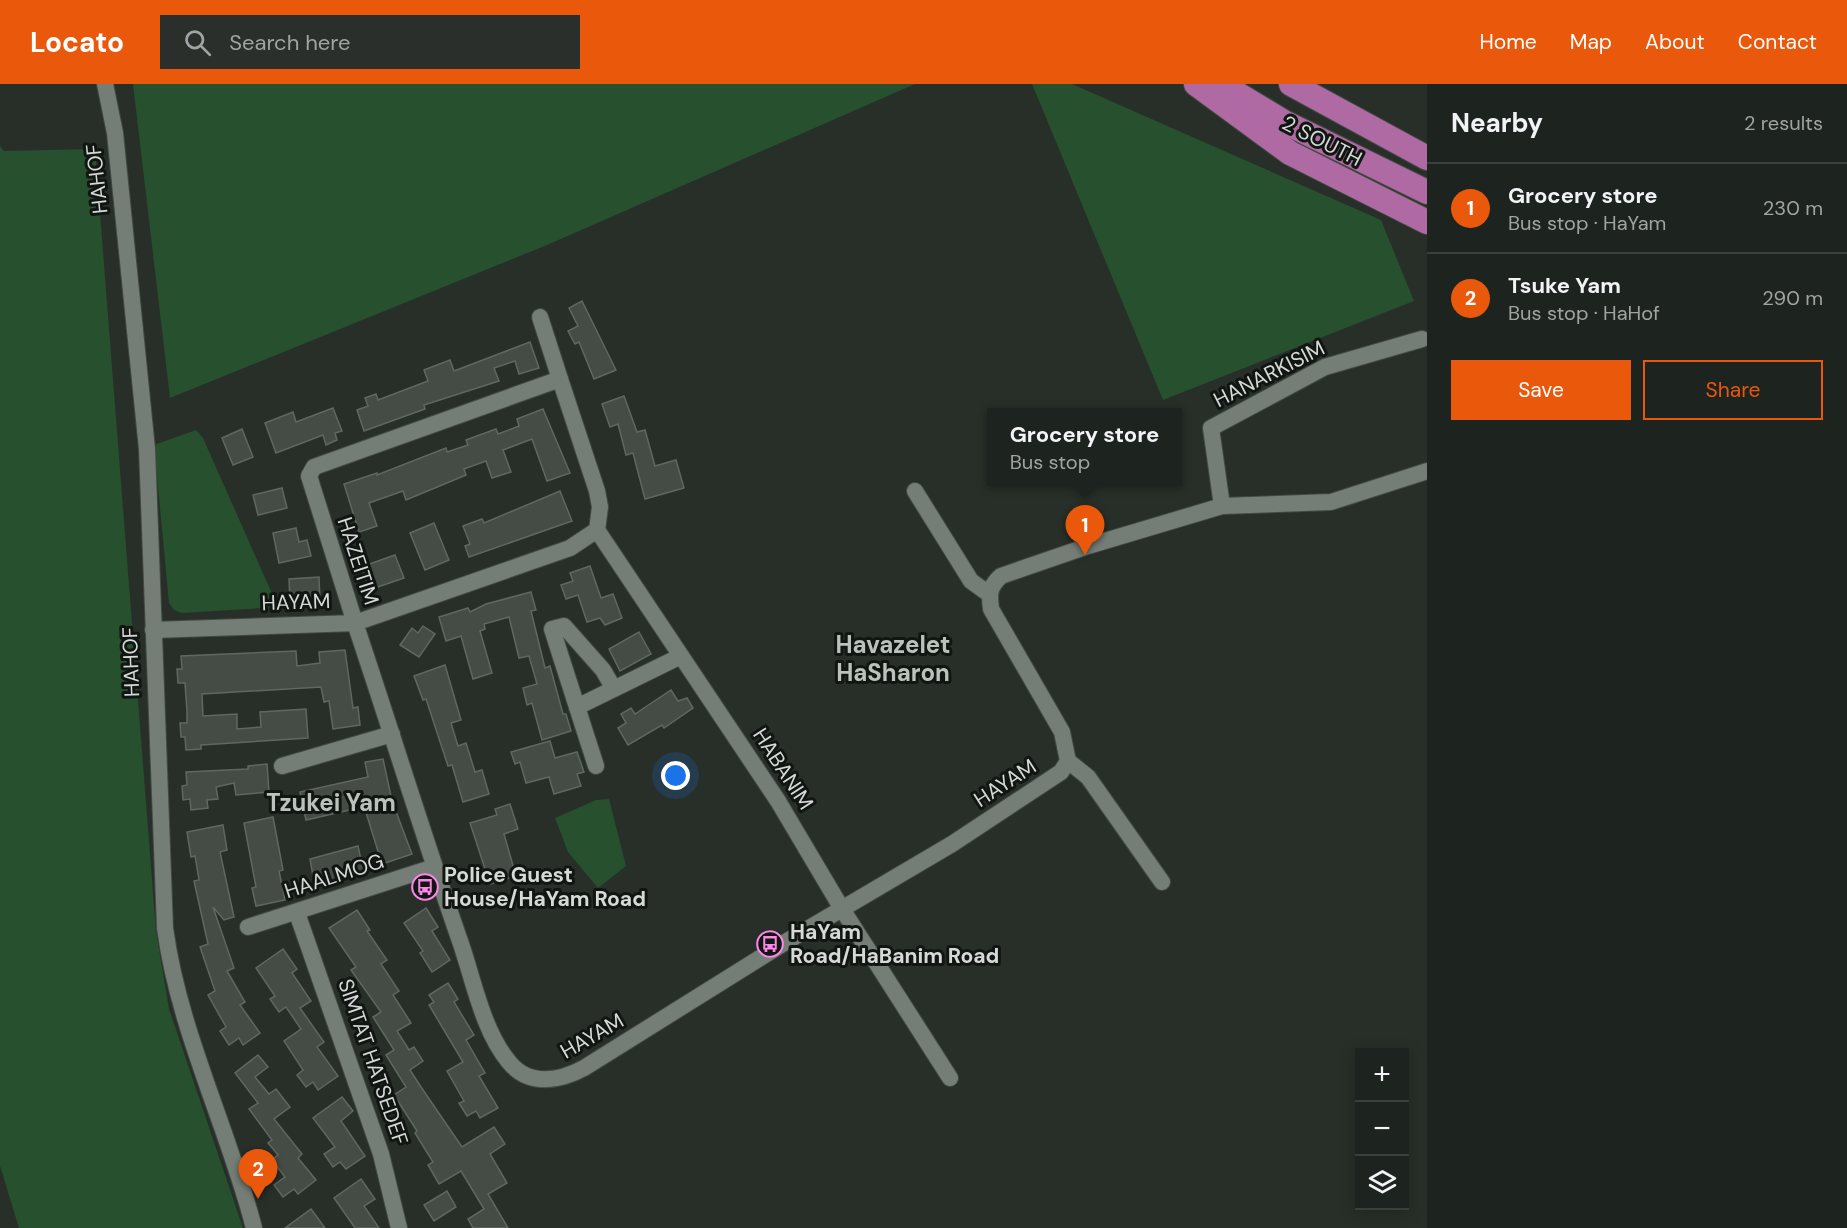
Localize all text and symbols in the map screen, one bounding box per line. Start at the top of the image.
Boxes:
search box [160,15,580,69]
text: Locato [30,24,124,61]
icon: search [181,26,214,59]
text: Search here [229,28,351,57]
text: Home [1479,28,1537,56]
text: Map [1570,28,1612,56]
text: About [1645,28,1705,56]
text: Contact [1738,28,1817,56]
text: Nearby [1451,106,1543,140]
street label: 2 SOUTH [1277,109,1367,173]
text: 2 results [1744,110,1823,136]
street label: HAHOF [79,143,115,215]
text: Grocery store [1508,181,1658,210]
text: 1 [1467,195,1474,221]
text: 230 m [1763,195,1823,221]
text: Bus stop · HaYam [1508,210,1666,236]
text: Tsuke Yam [1508,271,1621,300]
text: 2 [1465,285,1476,311]
text: 290 m [1762,285,1823,311]
text: Bus stop · HaHof [1508,300,1660,326]
street label: HANARKISIM [1209,334,1329,414]
button: Save [1451,360,1631,420]
button: Share [1643,360,1823,420]
popup [987,408,1182,486]
text: Grocery store [1010,420,1159,449]
text: Bus stop [1010,449,1090,475]
pin: 1 [1066,506,1104,555]
street label: HAZEITIM [331,514,385,608]
street label: HAYAM [261,587,331,617]
street label: HAHOF [116,627,146,697]
district label: Havazelet HaSharon [835,629,951,688]
street label: HABANIM [746,723,820,815]
street label: HAYAM [968,752,1042,814]
your location [661,761,690,790]
district label: Tzukei Yam [266,787,396,818]
street label: HAALMOG [281,847,387,905]
place label: Police Guest House/HaYam Road [444,861,646,913]
bus stop icon: Police Guest House/HaYam Road [410,872,440,902]
place label: HaYam Road/HaBanim Road [790,918,999,970]
bus stop icon: HaYam Road/HaBanim Road [755,929,785,959]
street label: SIMTAT HATSEDEF [331,975,415,1149]
street label: HAYAM [555,1007,629,1065]
map controls [1355,1048,1409,1210]
button: + [1355,1048,1409,1102]
button: − [1355,1102,1409,1156]
pin: 2 [238,1150,278,1199]
button: layers [1355,1156,1409,1210]

